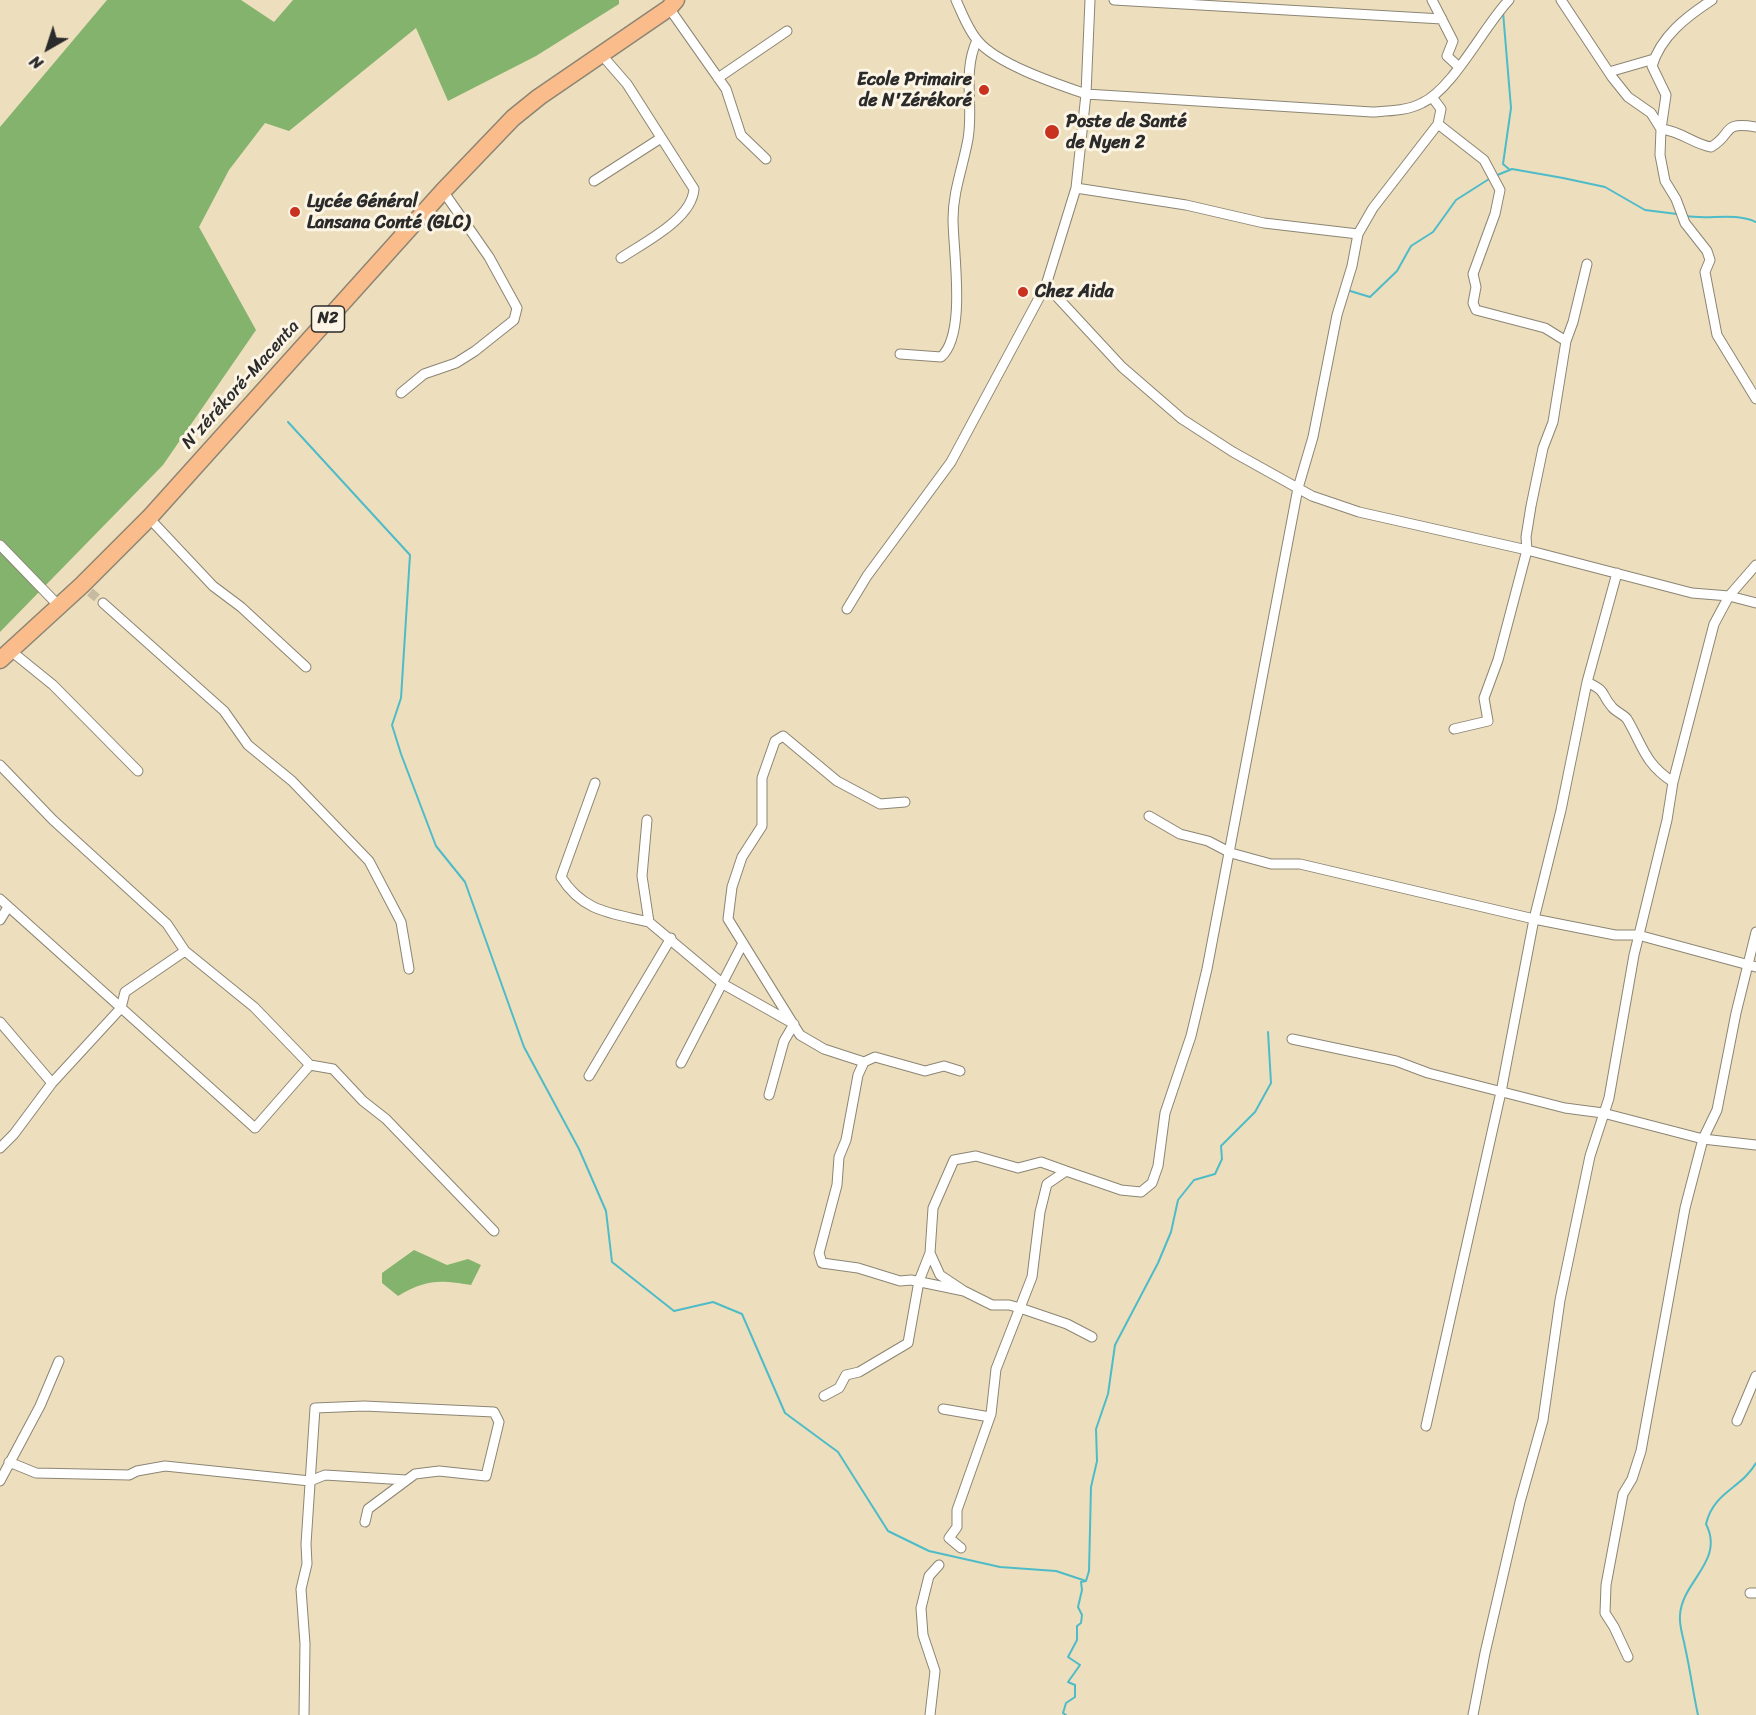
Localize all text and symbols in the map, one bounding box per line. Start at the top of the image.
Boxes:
north arrow [18,18,78,78]
text: N [23,48,50,77]
place label: Ecole Primaire de N'Zérékoré [857,69,972,112]
marker: Ecole Primaire de N'Zérékoré [977,83,991,97]
place label: Poste de Santé de Nyen 2 [1066,111,1187,154]
marker: Poste de Santé de Nyen 2 [1043,123,1061,141]
place label: Lycée Général Lansana Conté (GLC) [307,191,470,234]
marker: Lycée Général Lansana Conté (GLC) [288,205,302,219]
place label: Chez Aida [1035,281,1113,303]
marker: Chez Aida [1016,285,1030,299]
road number: N2 [312,306,344,332]
street label: N'zérékoré-Macenta [178,316,304,454]

